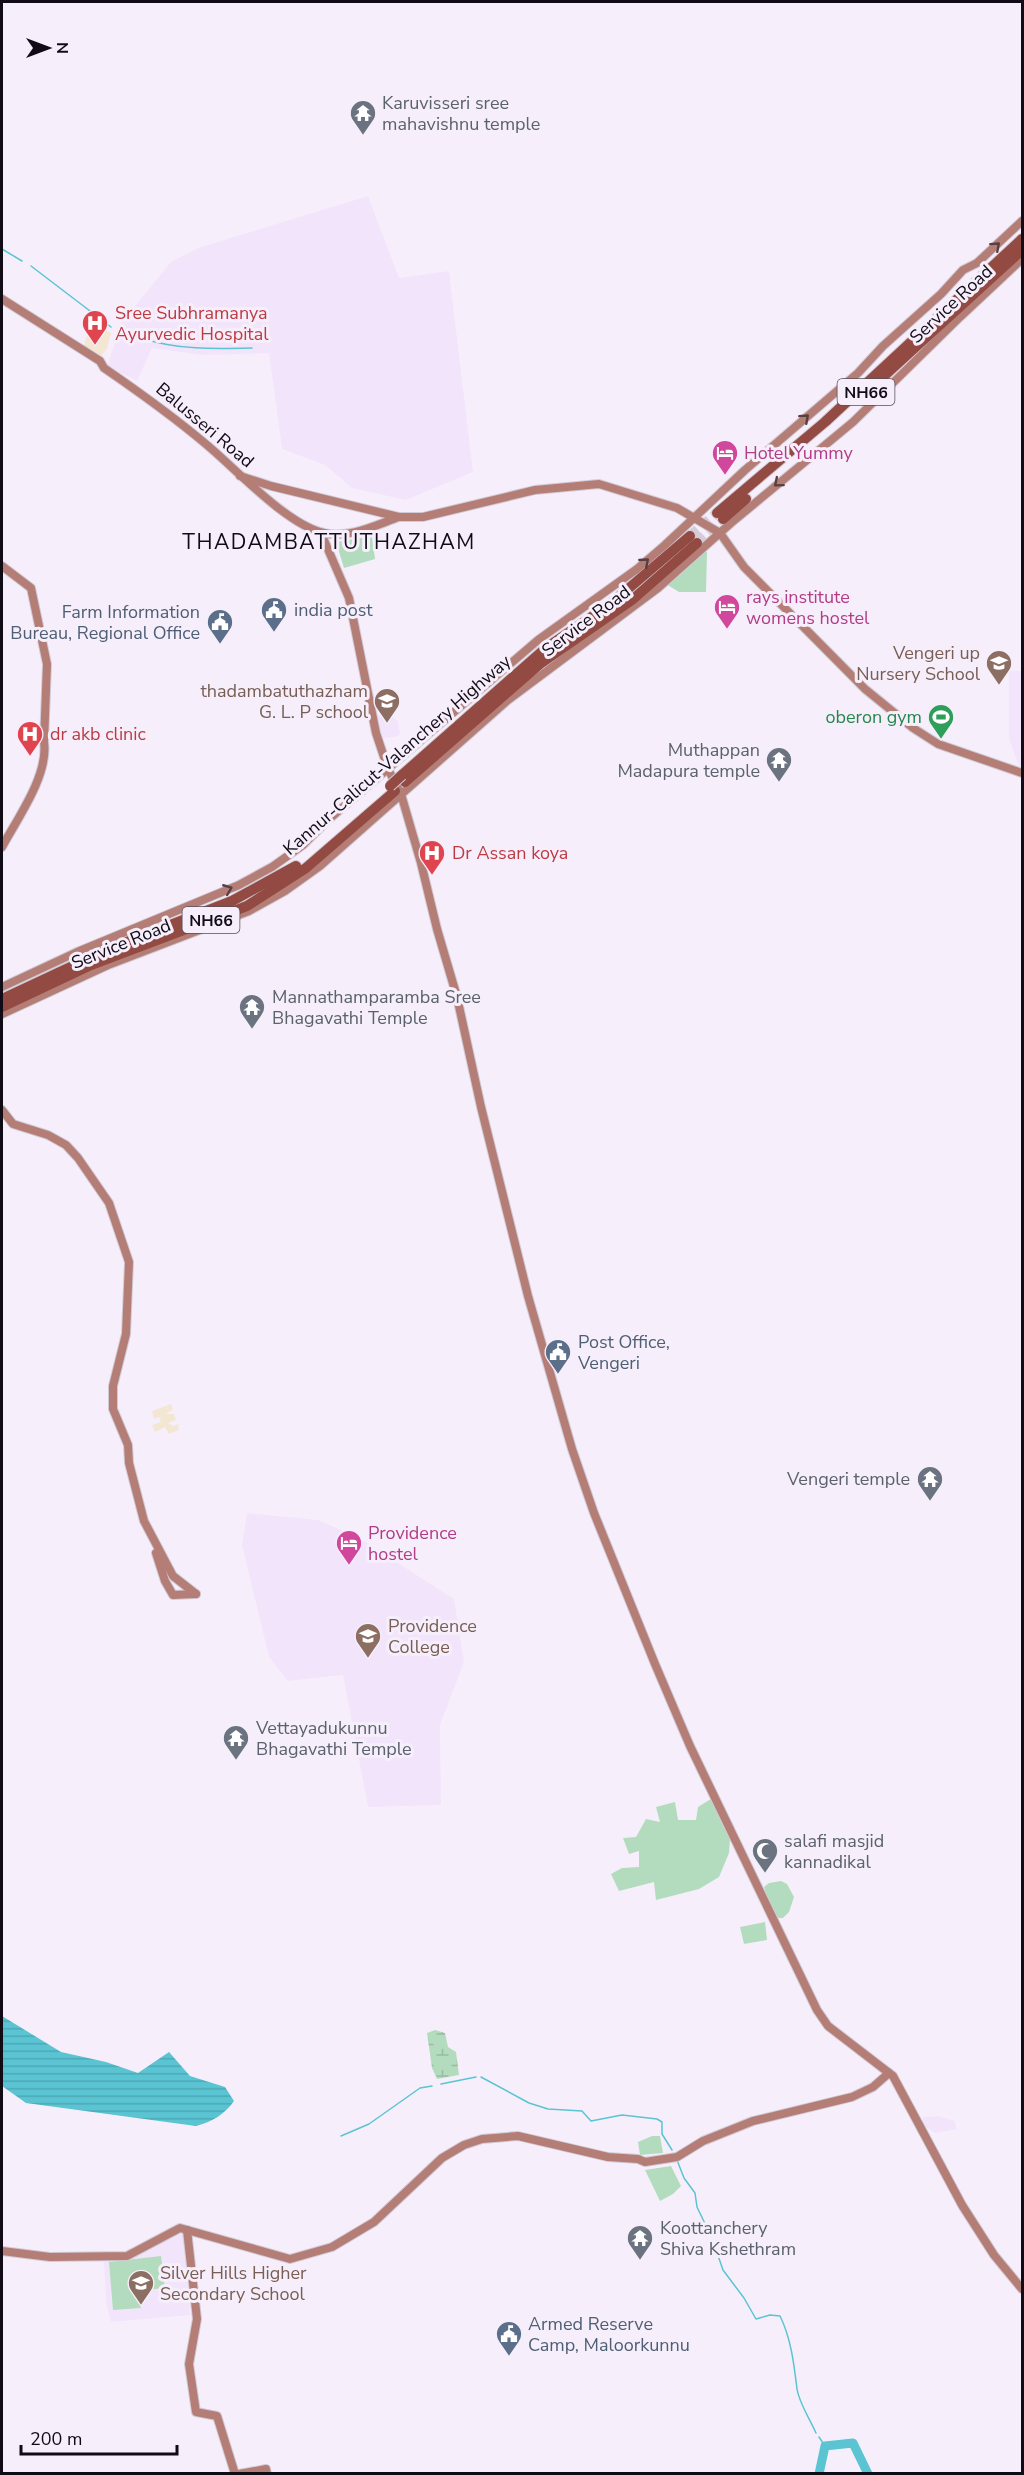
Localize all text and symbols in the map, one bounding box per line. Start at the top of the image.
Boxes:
north arrow [18,18,78,78]
text: N [51,42,73,54]
place label: Karuvisseri sree mahavishnu temple [382,91,540,136]
temple icon: Karuvisseri sree mahavishnu temple [348,98,378,136]
one-way arrow [989,242,1000,253]
street label: Service Road [904,259,998,349]
place label: Sree Subhramanya Ayurvedic Hospital [115,301,269,346]
hospital icon: Sree Subhramanya Ayurvedic Hospital [80,308,110,346]
street label: Balusseri Road [151,377,259,473]
road number: NH66 [838,379,894,405]
one-way arrow [798,414,809,425]
hotel icon: Hotel Yummy [710,438,740,476]
place label: Hotel Yummy [744,441,854,465]
one-way arrow [774,476,785,487]
district label: THADAMBATTUTHAZHAM [182,528,476,556]
one-way arrow [638,558,649,569]
street label: Service Road [537,580,635,662]
place label: rays institute womens hostel [746,585,870,630]
hotel icon: rays institute womens hostel [712,592,742,630]
public building icon: india post [259,595,289,633]
place label: india post [294,598,373,622]
place label: Farm Information Bureau, Regional Office [10,600,200,645]
public building icon: Farm Information Bureau, Regional Office [205,607,235,645]
place label: Vengeri up Nursery School [856,641,981,686]
school or university icon: Vengeri up Nursery School [984,648,1014,686]
street label: Kannur-Calicut-Valanchery Highway [278,649,517,861]
place label: thadambatuthazham G. L. P school [200,679,369,724]
school or university icon: thadambatuthazham G. L. P school [372,686,402,724]
sports icon: oberon gym [926,702,956,740]
place label: oberon gym [826,705,922,729]
hospital icon: dr akb clinic [15,719,45,757]
place label: dr akb clinic [50,722,146,746]
place label: Muthappan Madapura temple [617,738,760,783]
temple icon: Muthappan Madapura temple [764,745,794,783]
hospital icon: Dr Assan koya [417,838,447,876]
place label: Dr Assan koya [452,841,568,865]
one-way arrow [222,884,233,896]
road number: NH66 [182,907,240,933]
street label: Service Road [68,913,174,975]
place label: Mannathamparamba Sree Bhagavathi Temple [272,985,481,1030]
temple icon: Mannathamparamba Sree Bhagavathi Temple [237,992,267,1030]
place label: Post Office, Vengeri [577,1330,670,1375]
public building icon: Post Office, Vengeri [543,1337,573,1375]
temple icon: Vengeri temple [915,1464,945,1502]
place label: Vengeri temple [786,1467,910,1491]
place label: Providence hostel [368,1521,457,1566]
hotel icon: Providence hostel [334,1528,364,1566]
place label: Providence College [388,1614,477,1659]
school or university icon: Providence College [353,1621,383,1659]
place label: Vettayadukunnu Bhagavathi Temple [255,1716,412,1761]
temple icon: Vettayadukunnu Bhagavathi Temple [221,1723,251,1761]
place label: salafi masjid kannadikal [784,1829,884,1874]
mosque icon: salafi masjid kannadikal [750,1836,780,1874]
place label: Koottanchery Shiva Kshethram [660,2216,796,2261]
temple icon: Koottanchery Shiva Kshethram [625,2223,655,2261]
place label: Silver Hills Higher Secondary School [160,2261,307,2306]
school or university icon: Silver Hills Higher Secondary School [126,2268,156,2306]
place label: Armed Reserve Camp, Maloorkunnu [528,2312,690,2357]
public building icon: Armed Reserve Camp, Maloorkunnu [494,2319,524,2357]
scale bar [21,2418,177,2456]
text: 200 m [30,2427,82,2451]

